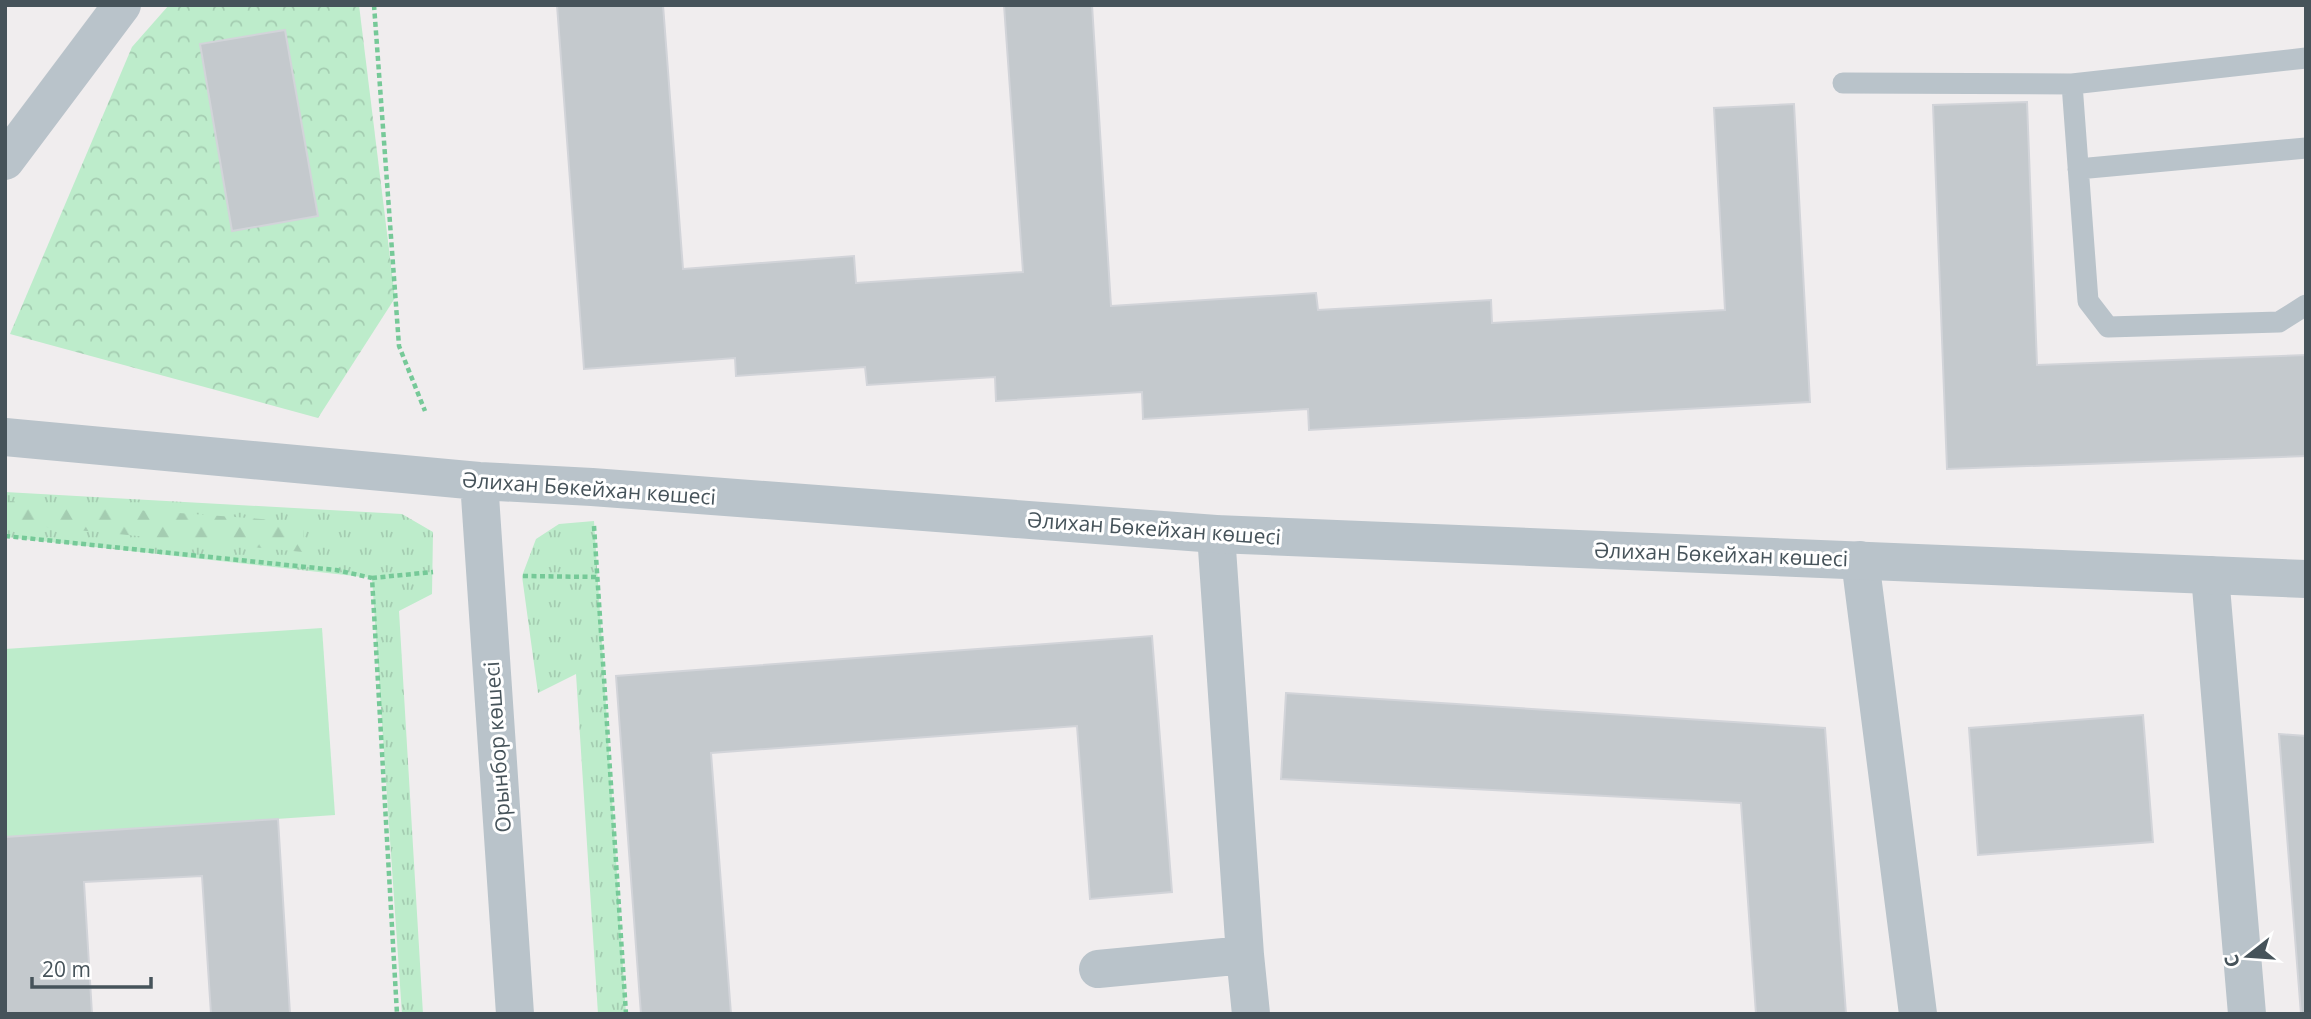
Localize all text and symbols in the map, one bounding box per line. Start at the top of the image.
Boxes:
street label: Әлихан Бөкейхан көшесі [461,465,717,511]
street label: Әлихан Бөкейхан көшесі [1026,505,1282,551]
street label: Әлихан Бөкейхан көшесі [1593,536,1849,572]
street label: Орынбор көшесі [477,661,517,833]
north arrow [2213,921,2283,991]
scale bar [32,946,150,990]
text: С [2218,951,2246,971]
text: 20 m [42,955,91,983]

